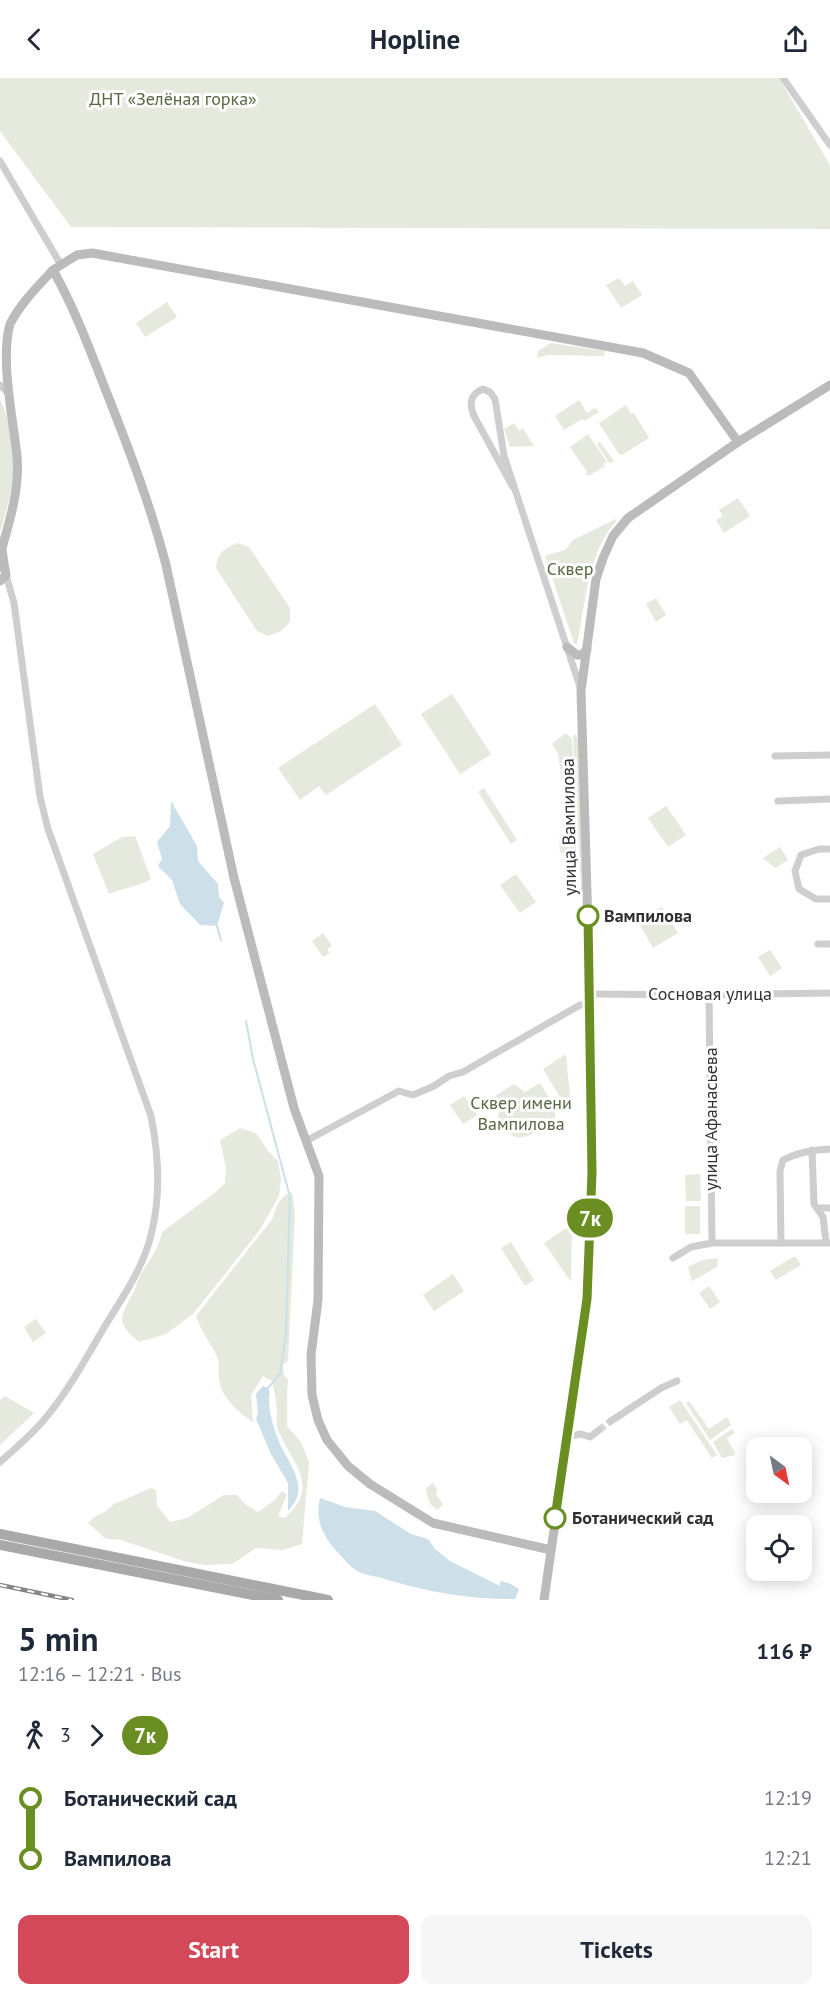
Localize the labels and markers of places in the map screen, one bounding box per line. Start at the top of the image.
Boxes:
place label: Вампилова [604,904,692,927]
marker: Вампилова [577,905,599,927]
place label: Ботанический сад [572,1506,714,1529]
marker: Ботанический сад [544,1507,566,1529]

